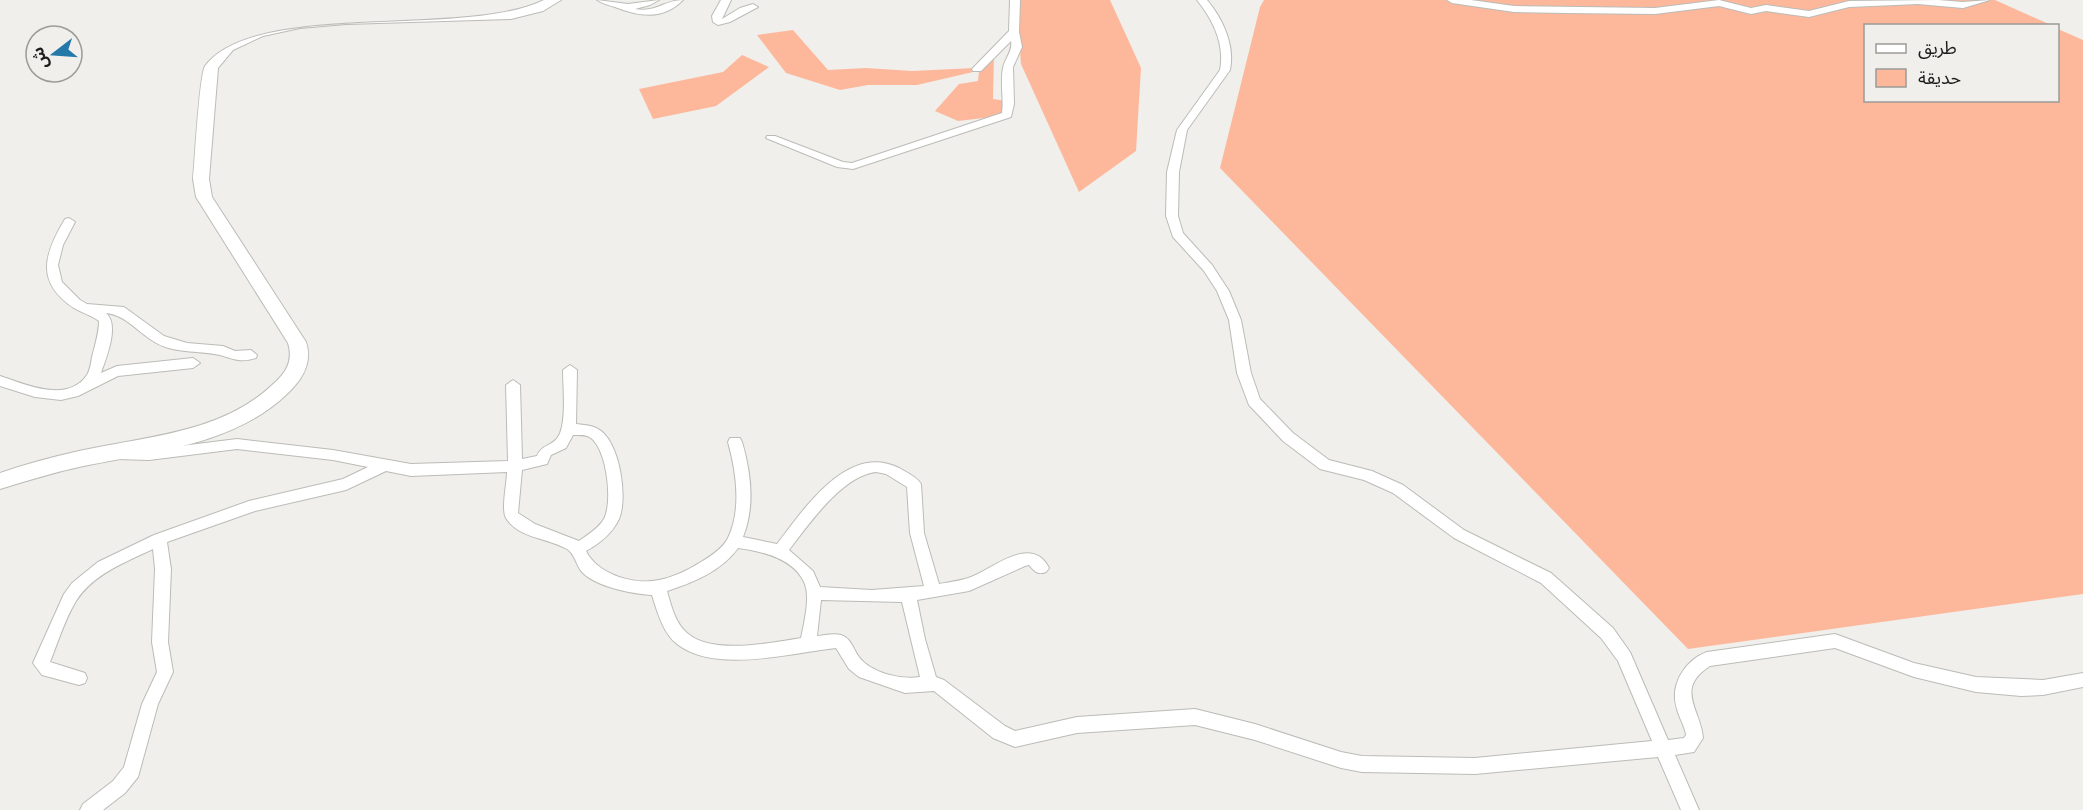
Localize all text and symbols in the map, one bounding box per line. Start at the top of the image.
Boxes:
north arrow [24,24,84,84]
legend [1864,24,2059,102]
text: طريق [1918,35,1957,61]
text: ش [26,44,54,72]
text: حديقة [1918,65,1961,91]

